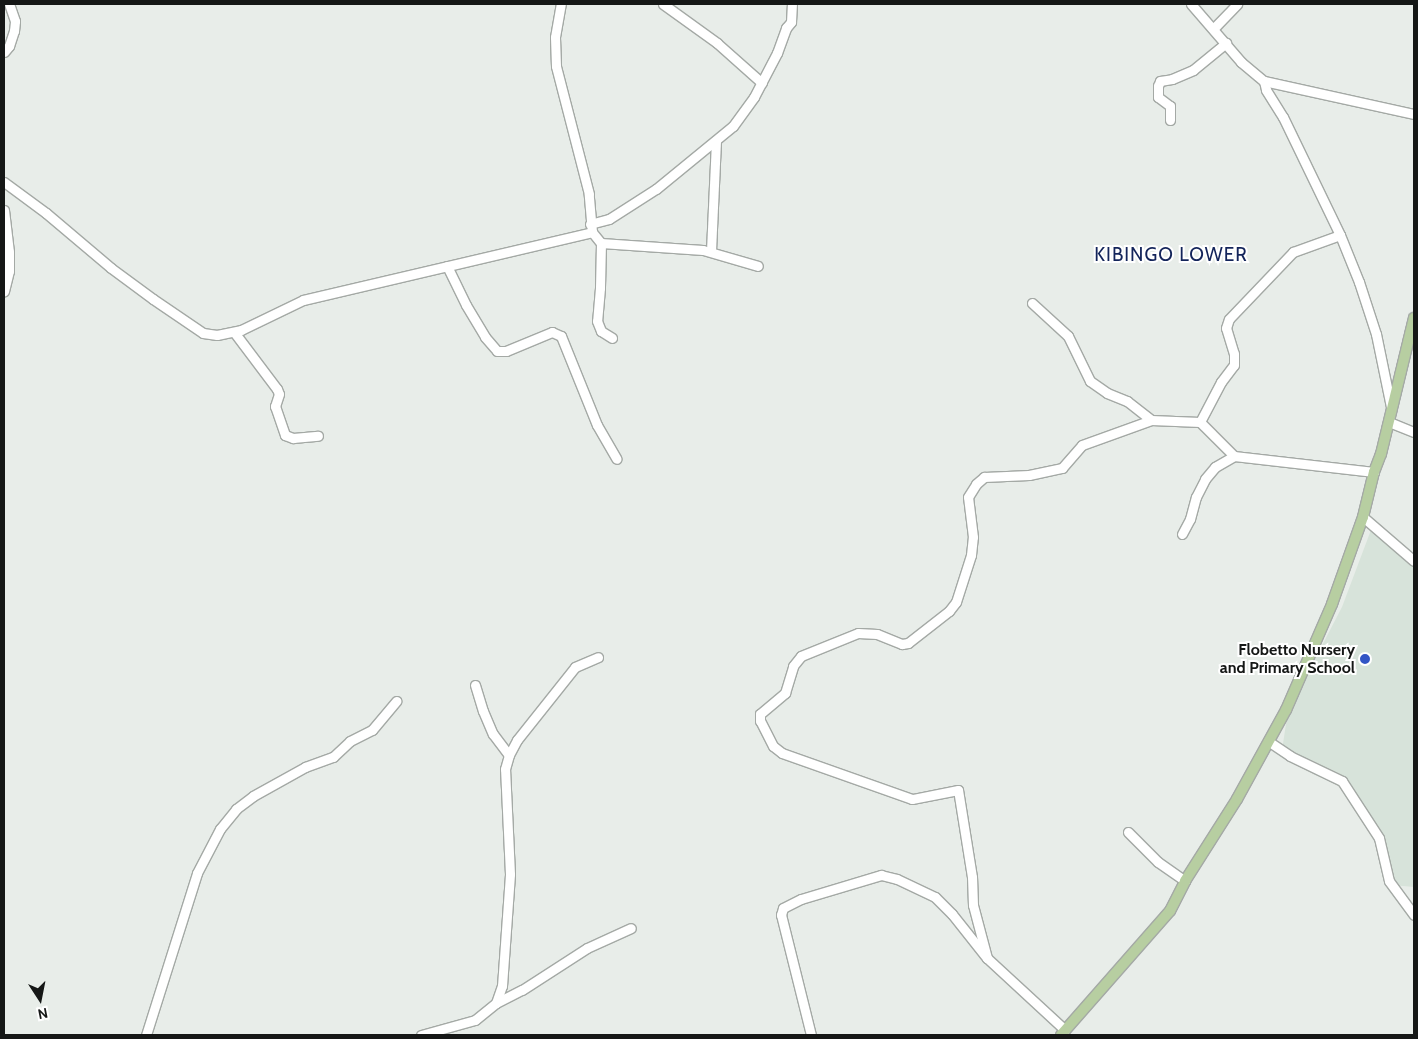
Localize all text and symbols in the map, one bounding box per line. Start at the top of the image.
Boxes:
district label: KIBINGO LOWER [1093,244,1249,266]
place label: Flobetto Nursery and Primary School [1220,640,1355,678]
marker: Flobetto Nursery and Primary School [1359,653,1371,665]
north arrow [15,974,65,1024]
text: N [36,1004,49,1024]

